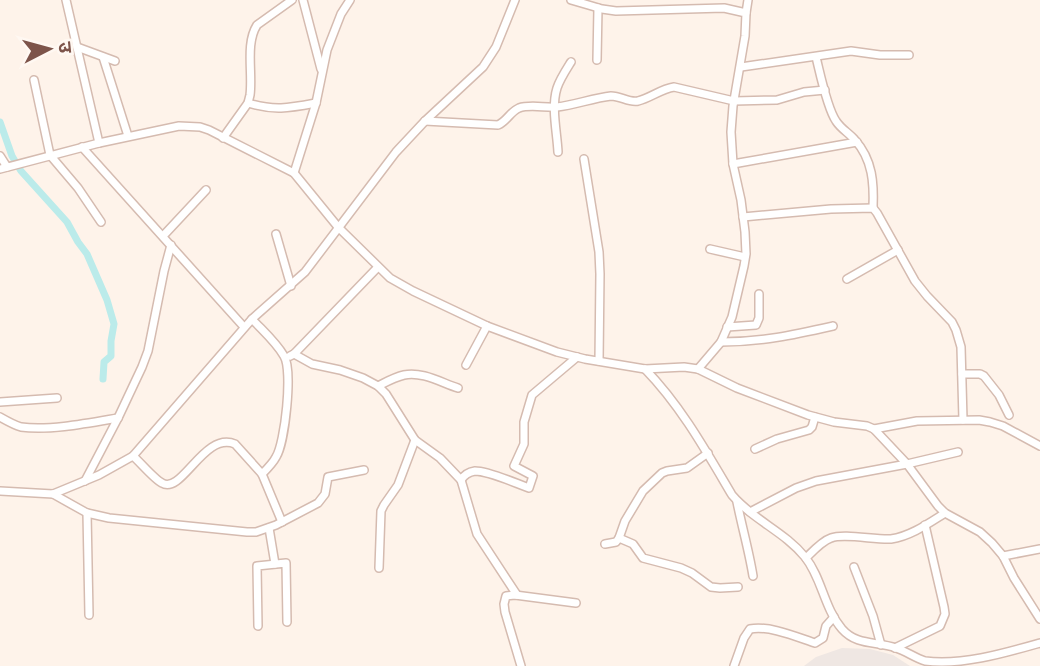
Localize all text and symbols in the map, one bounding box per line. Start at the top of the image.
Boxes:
north arrow [14,14,84,84]
text: उ [53,41,78,55]

